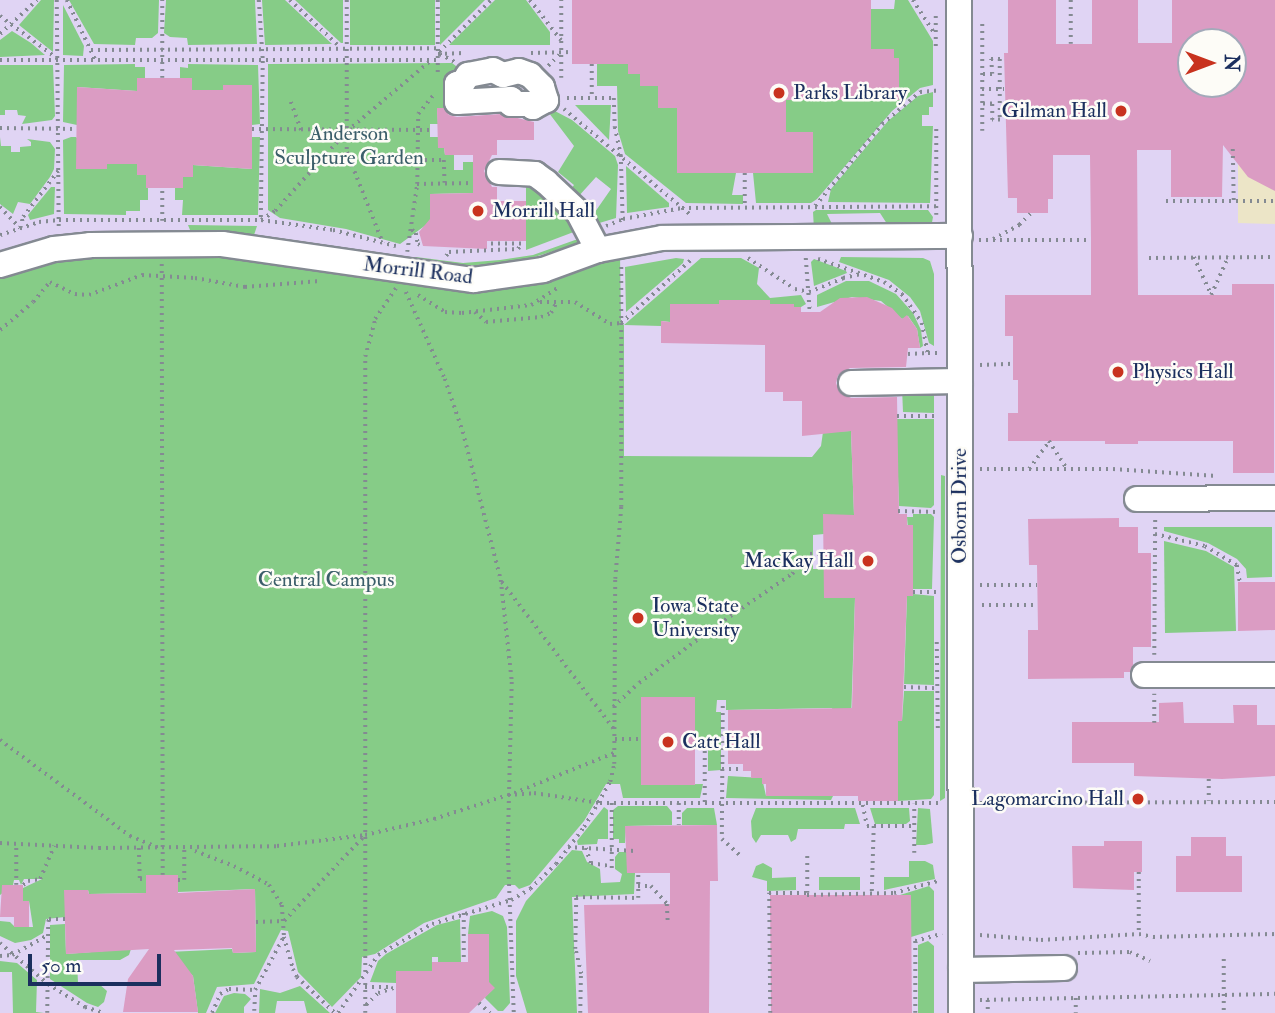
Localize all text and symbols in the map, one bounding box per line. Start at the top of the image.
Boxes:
north arrow [1177,28,1247,98]
text: N [1219,54,1243,72]
place label: Parks Library [793,80,907,106]
marker: Parks Library [771,85,787,101]
place label: Gilman Hall [1002,98,1107,124]
marker: Gilman Hall [1113,103,1129,119]
park label: Anderson Sculpture Garden [274,121,424,171]
place label: Morrill Hall [492,198,595,224]
marker: Morrill Hall [470,203,486,219]
street label: Morrill Road [362,252,474,290]
place label: Physics Hall [1132,359,1234,385]
marker: Physics Hall [1110,364,1126,380]
street label: Osborn Drive [947,448,973,564]
place label: MacKay Hall [743,548,854,574]
marker: MacKay Hall [860,553,876,569]
park label: Central Campus [258,567,394,593]
place label: Iowa State University [652,593,740,643]
marker: Iowa State University [630,610,646,626]
place label: Catt Hall [682,729,761,755]
marker: Catt Hall [660,734,676,750]
place label: Lagomarcino Hall [971,786,1124,812]
marker: Lagomarcino Hall [1130,791,1146,807]
scale bar [32,940,164,984]
text: 50 m [41,952,82,979]

